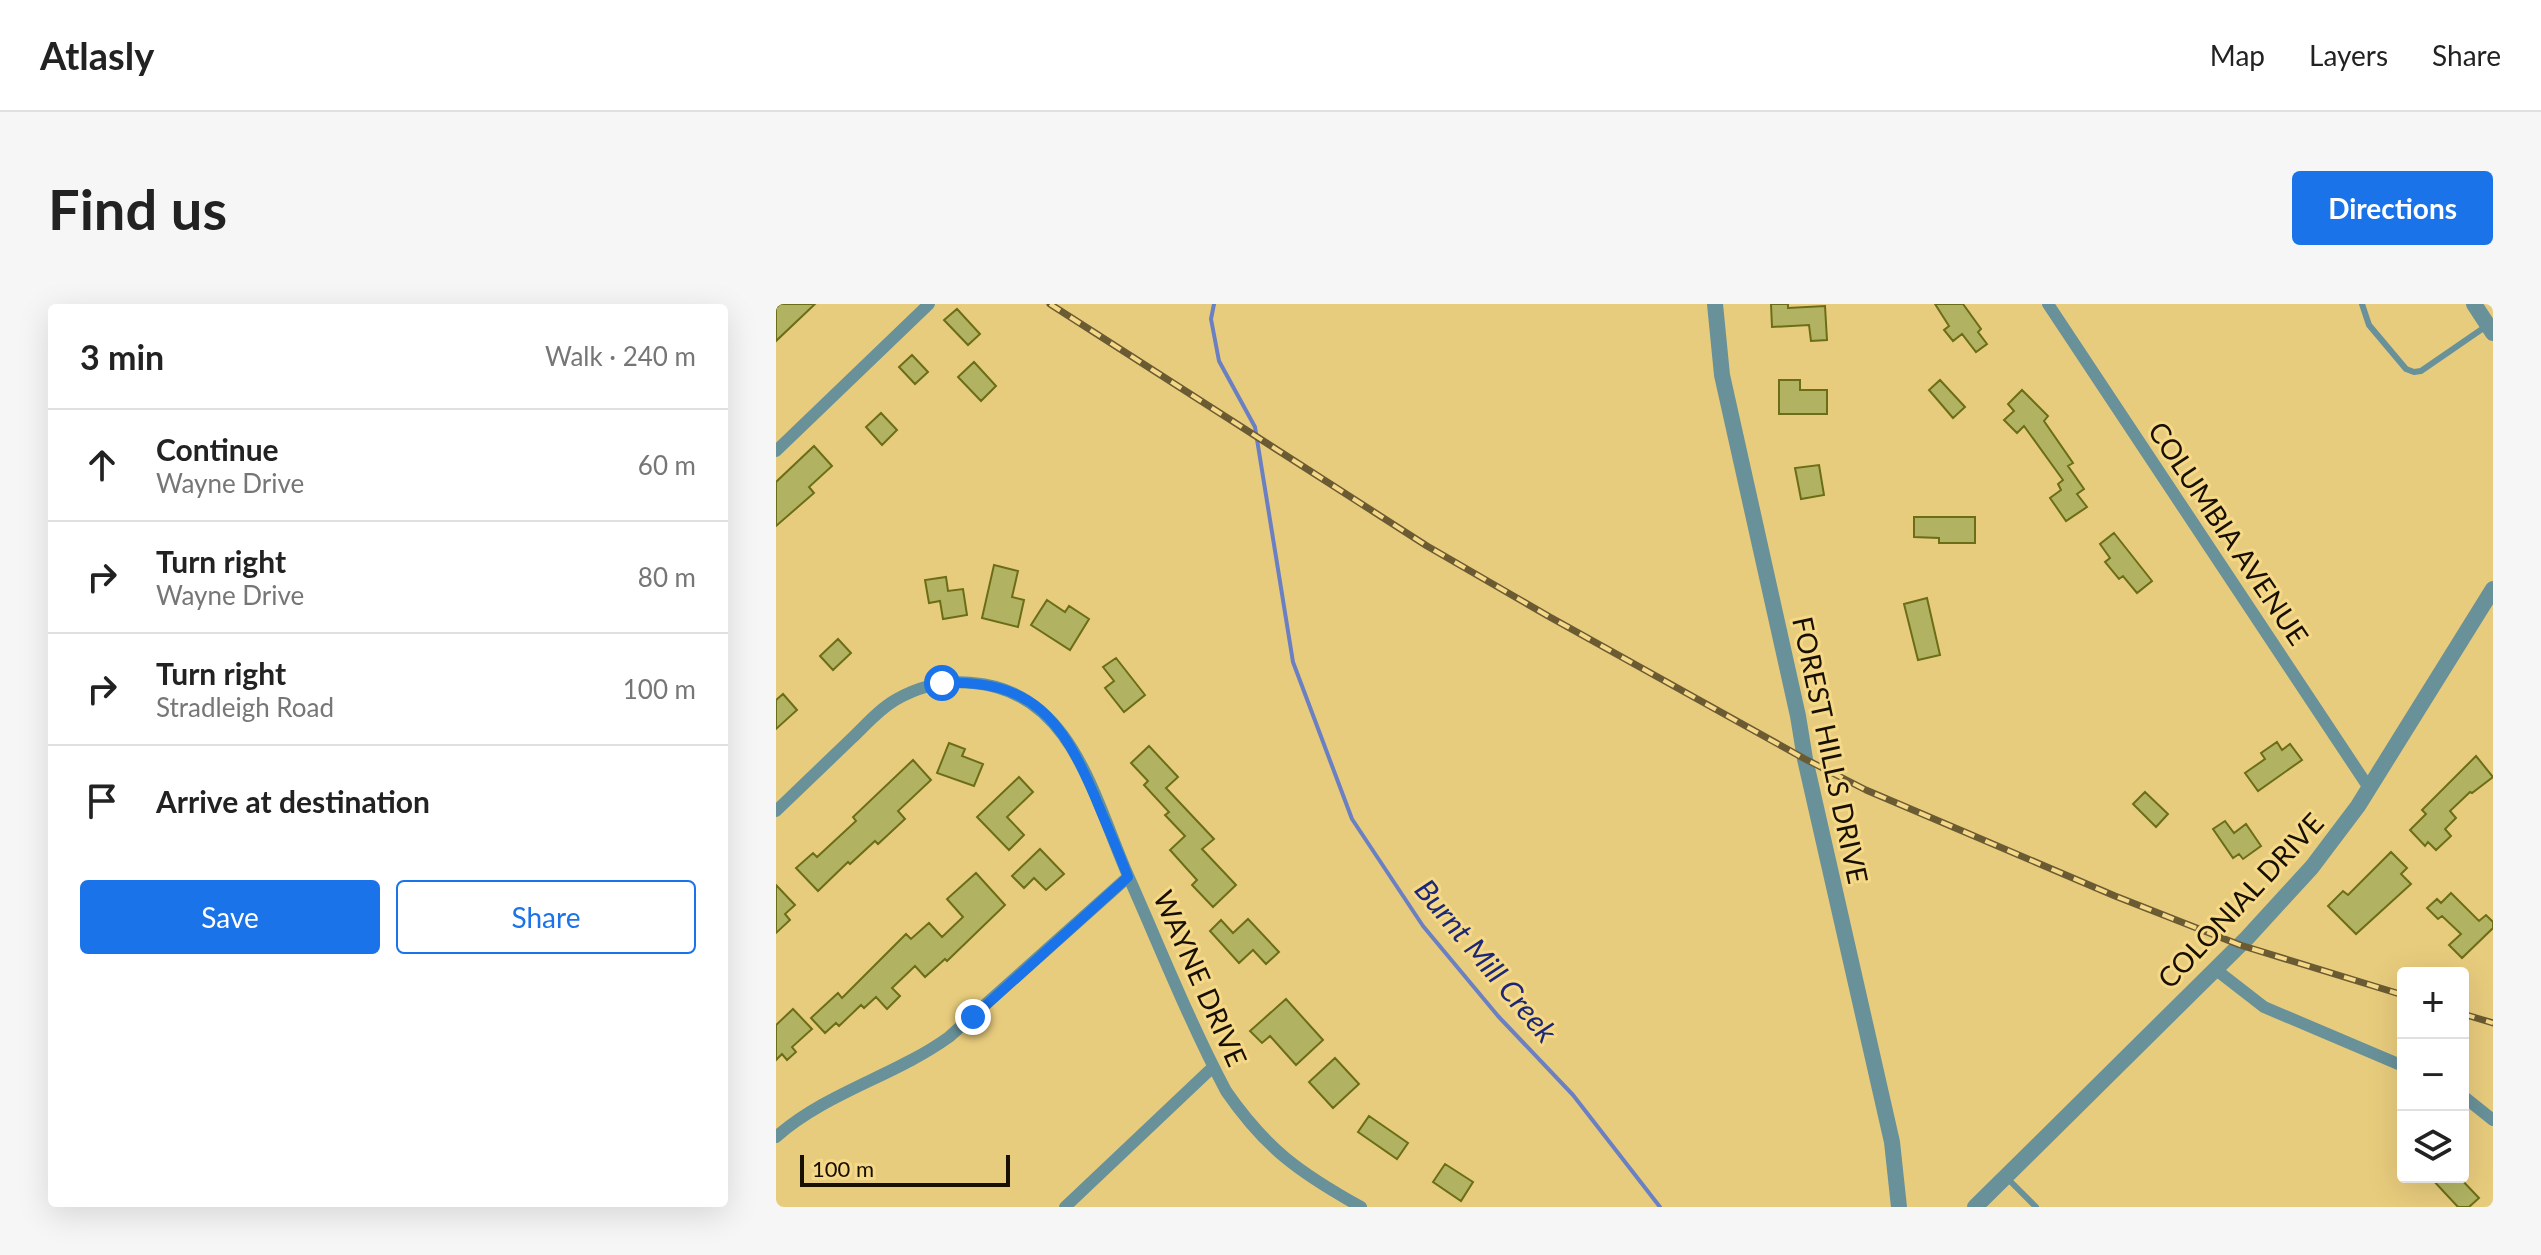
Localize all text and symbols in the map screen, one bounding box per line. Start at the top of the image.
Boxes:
text: Atlasly [40,32,154,78]
text: Map [2210,38,2265,72]
text: Layers [2309,38,2388,72]
text: Share [2432,38,2501,72]
button: Directions [2292,171,2493,245]
text: Find us [48,175,227,242]
text: 3 min [80,336,164,377]
text: Walk · 240 m [545,340,696,372]
street label: COLUMBIA AVENUE [2142,415,2316,651]
text: Continue [156,431,279,467]
icon: ahead [80,443,124,487]
text: 60 m [638,449,696,481]
text: Wayne Drive [156,467,304,499]
text: Turn right [156,543,286,579]
icon: right [80,555,124,599]
text: 80 m [638,561,696,593]
text: Wayne Drive [156,579,304,611]
street label: FOREST HILLS DRIVE [1786,613,1876,887]
text: Turn right [156,655,286,691]
route start [924,665,960,701]
icon: right [80,667,124,711]
text: 100 m [623,673,696,705]
text: Stradleigh Road [156,691,334,723]
icon: arrive [80,779,124,823]
text: Arrive at destination [156,783,430,819]
street label: COLONIAL DRIVE [2150,805,2330,995]
water label: Burnt Mill Creek [1408,871,1566,1049]
button: Save [80,880,380,954]
button: Share [396,880,696,954]
street label: WAYNE DRIVE [1147,885,1255,1071]
map controls [2397,967,2469,1183]
button: + [2397,967,2469,1039]
route end [955,999,991,1035]
button: − [2397,1039,2469,1111]
button: layers [2397,1111,2469,1183]
scale bar [800,1151,1010,1187]
text: 100 m [812,1155,874,1182]

